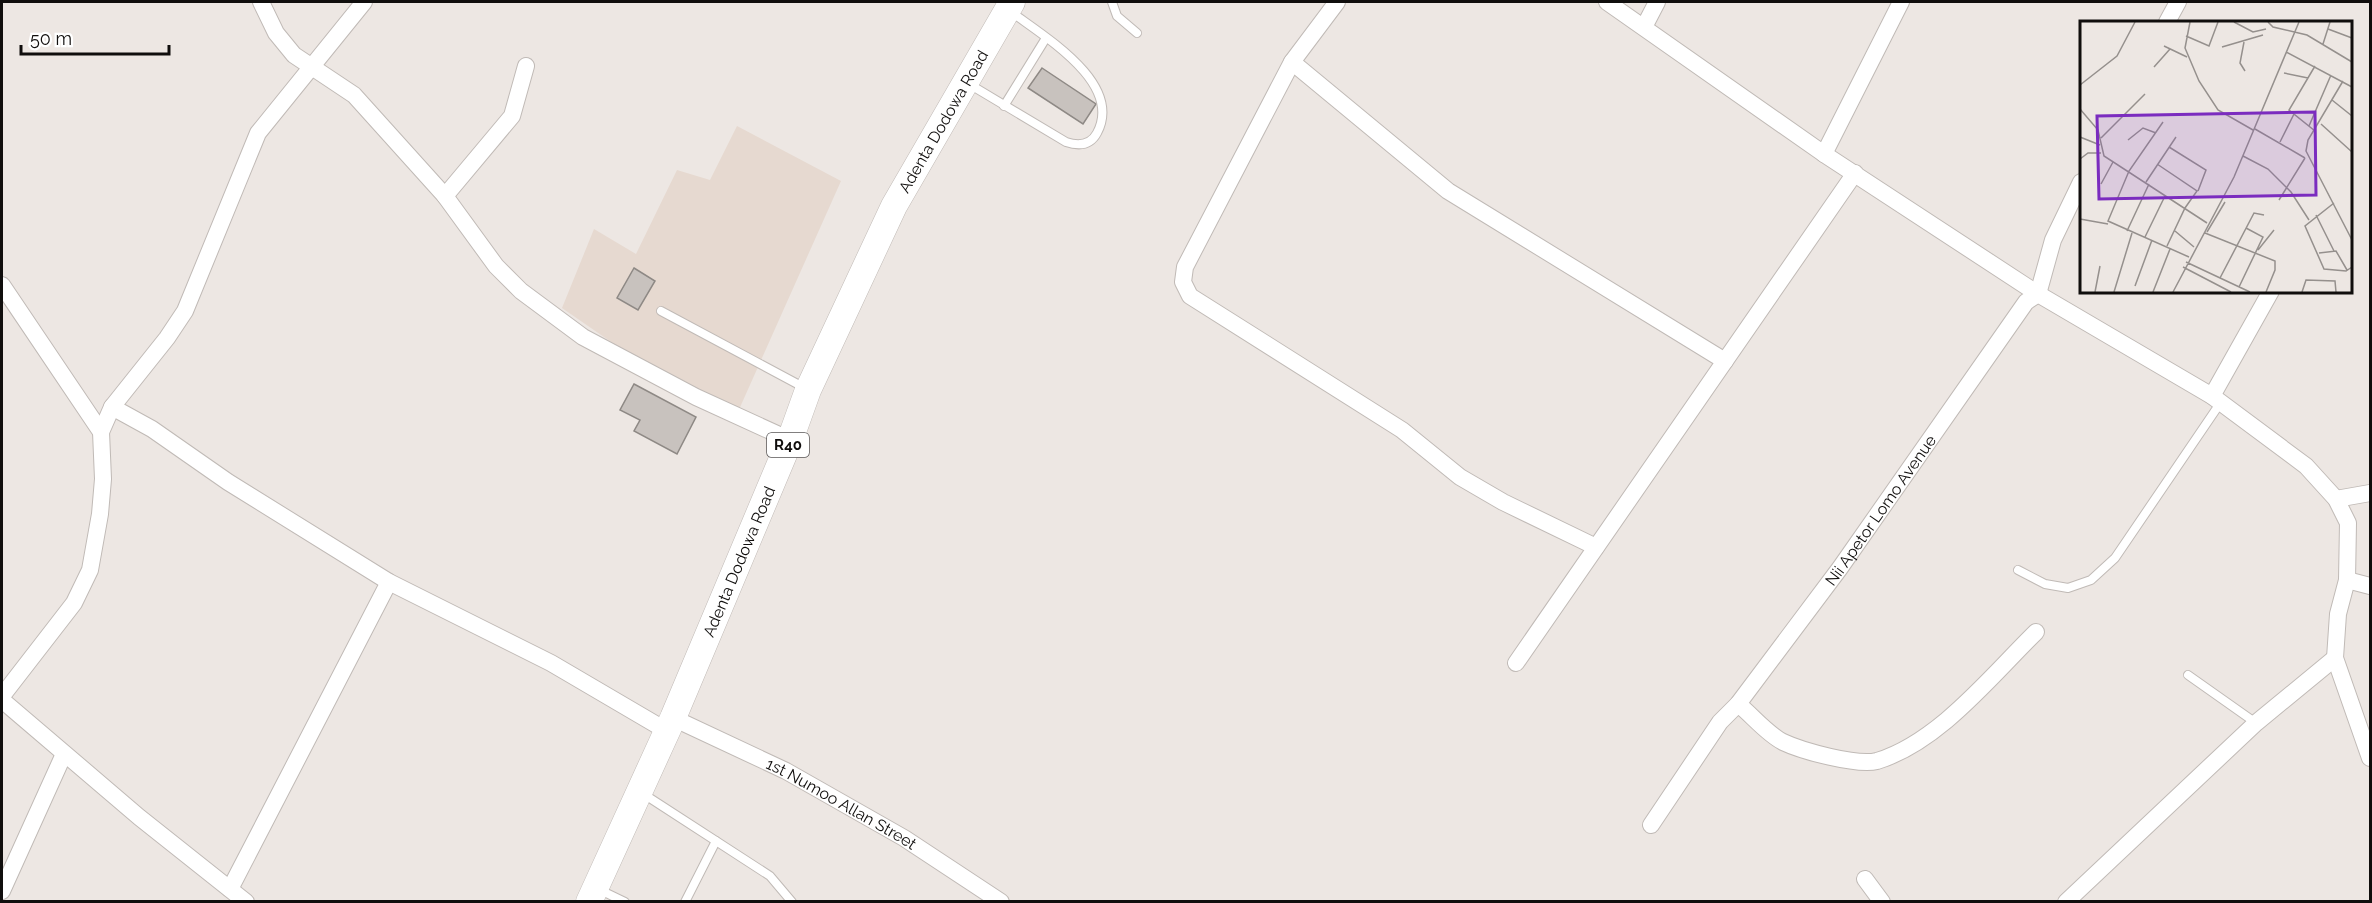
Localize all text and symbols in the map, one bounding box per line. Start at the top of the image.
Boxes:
scale bar [21,18,170,56]
inset map [2080,21,2351,292]
text: 50 m [30,28,72,49]
street label: Adenta Dodowa Road [894,47,992,196]
street label: Nii Apetor Lomo Avenue [1821,431,1940,589]
road number: R40 [767,433,809,457]
street label: Adenta Dodowa Road [699,483,779,640]
street label: 1st Numoo Allan Street [763,754,921,854]

